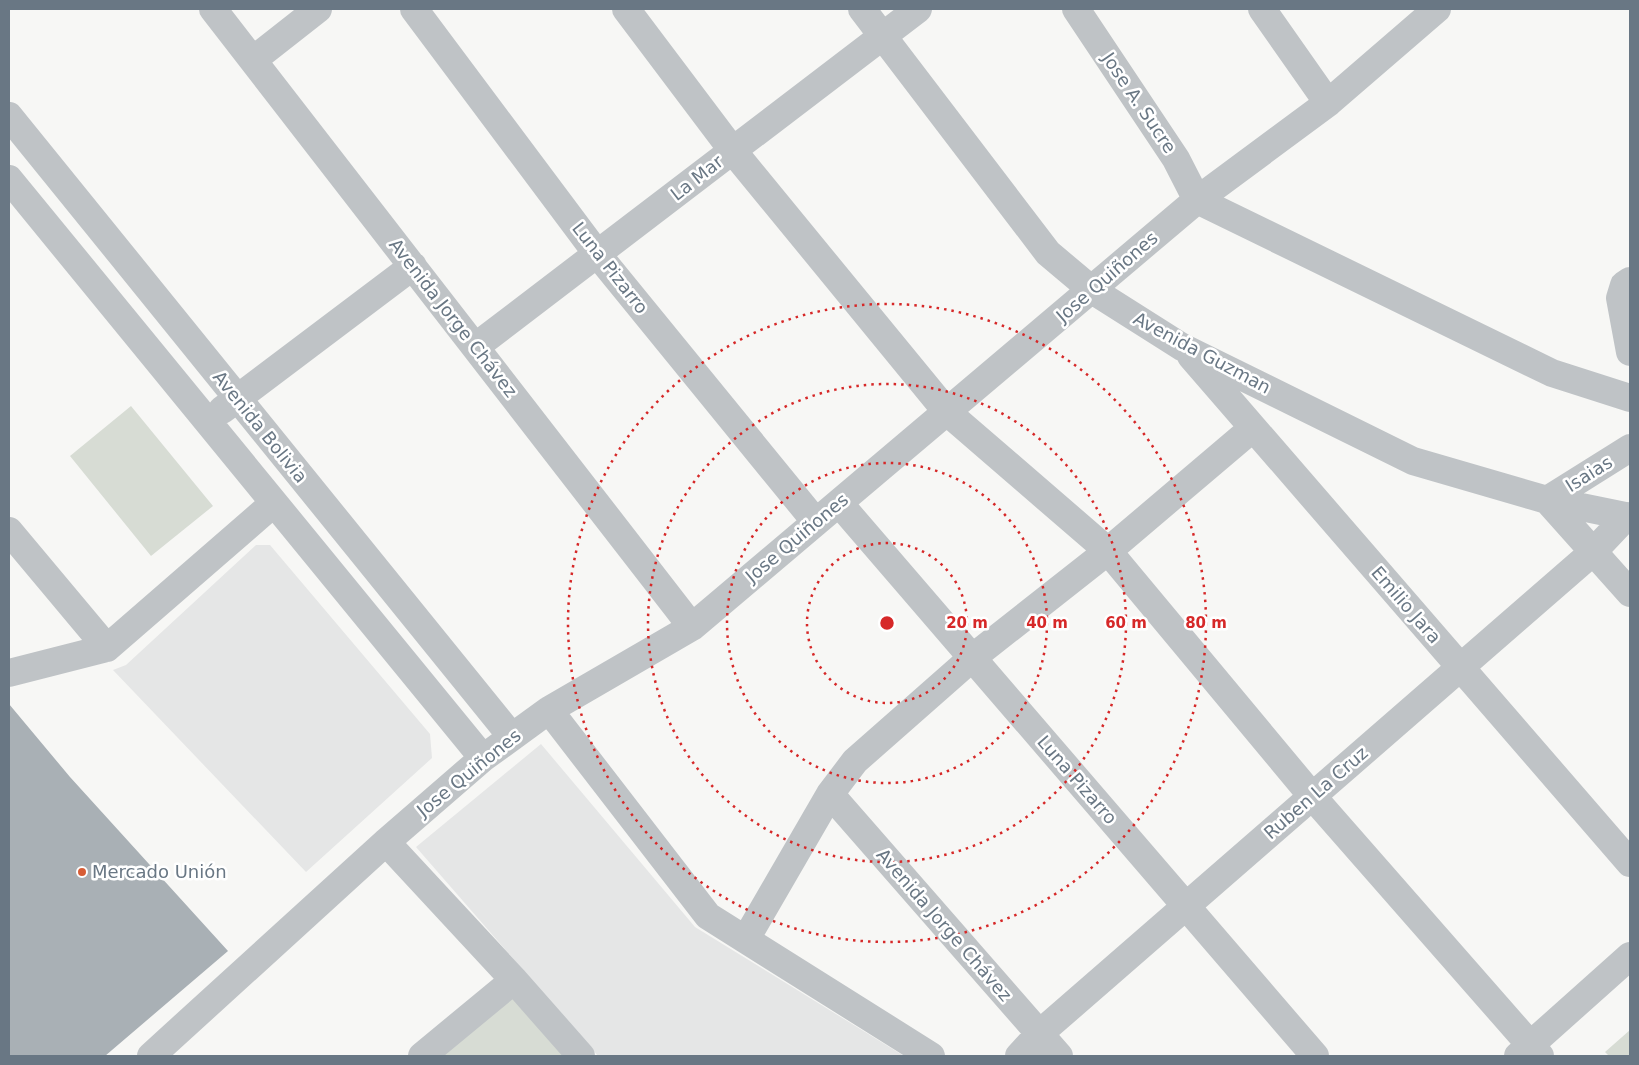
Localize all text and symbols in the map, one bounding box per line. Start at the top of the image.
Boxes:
street label: Jose A. Sucre [1098,48,1181,157]
street label: La Mar [666,150,728,205]
street label: Luna Pizarro [568,218,653,318]
street label: Jose Quiñones [1051,227,1162,327]
street label: Avenida Jorge Chávez [385,234,522,401]
street label: Avenida Guzman [1130,308,1274,398]
street label: Avenida Bolivia [209,367,312,487]
street label: Isaias [1561,451,1616,496]
street label: Jose Quiñones [740,489,852,587]
street label: Emilio Jara [1367,562,1446,648]
centre of rings [878,614,896,632]
text: 20 m [946,614,988,632]
text: 40 m [1026,614,1068,632]
text: 60 m [1105,614,1147,632]
text: 80 m [1185,614,1227,632]
street label: Jose Quiñones [412,724,525,821]
street label: Luna Pizarro [1033,731,1121,828]
street label: Ruben La Cruz [1260,742,1372,843]
street label: Avenida Jorge Chávez [872,844,1016,1005]
place label: Mercado Unión [92,861,227,882]
marker: Mercado Unión [76,866,88,878]

